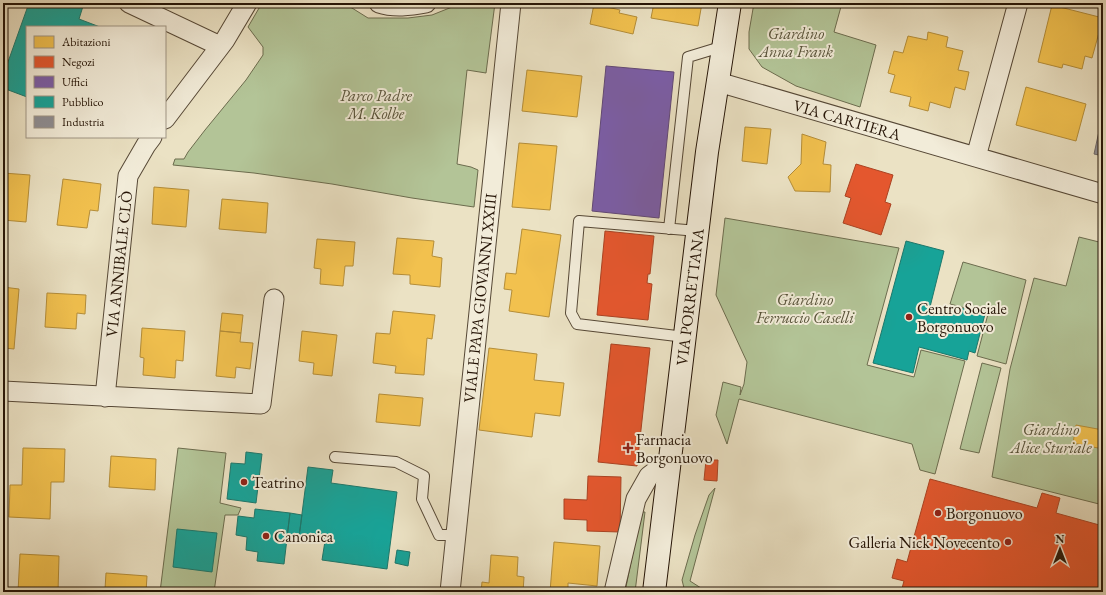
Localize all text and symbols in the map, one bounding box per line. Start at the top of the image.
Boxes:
park label: Giardino Anna Frank [758,23,834,62]
legend [26,26,166,138]
text: Abitazioni [61,34,110,50]
text: Negozi [62,54,95,70]
text: Uffici [62,74,88,90]
park label: Parco Padre M. Kolbe [340,85,413,124]
text: Pubblico [62,94,104,110]
street label: VIA CARTIERA [791,95,904,146]
text: Industria [62,114,104,130]
street label: VIA ANNIBALE CLÒ [101,190,137,338]
street label: VIALE PAPA GIOVANNI XXIII [459,192,501,404]
street label: VIA PORRETTANA [671,226,709,367]
park label: Giardino Ferruccio Caselli [755,289,855,328]
place label: Centro Sociale Borgonuovo [917,298,1007,337]
marker: Centro Sociale Borgonuovo [904,312,914,322]
park label: Giardino Alice Sturiale [1009,419,1092,458]
place label: Farmacia Borgonuovo [636,429,713,468]
marker: Farmacia Borgonuovo [623,443,633,453]
place label: Teatrino [252,472,304,493]
marker: Teatrino [239,477,249,487]
place label: Borgonuovo [946,503,1023,524]
marker: Borgonuovo [933,508,943,518]
place label: Canonica [274,526,334,547]
north arrow [1040,529,1080,569]
marker: Canonica [261,531,271,541]
place label: Galleria Nick Novecento [849,532,1000,553]
text: N [1056,532,1065,546]
marker: Galleria Nick Novecento [1003,537,1013,547]

